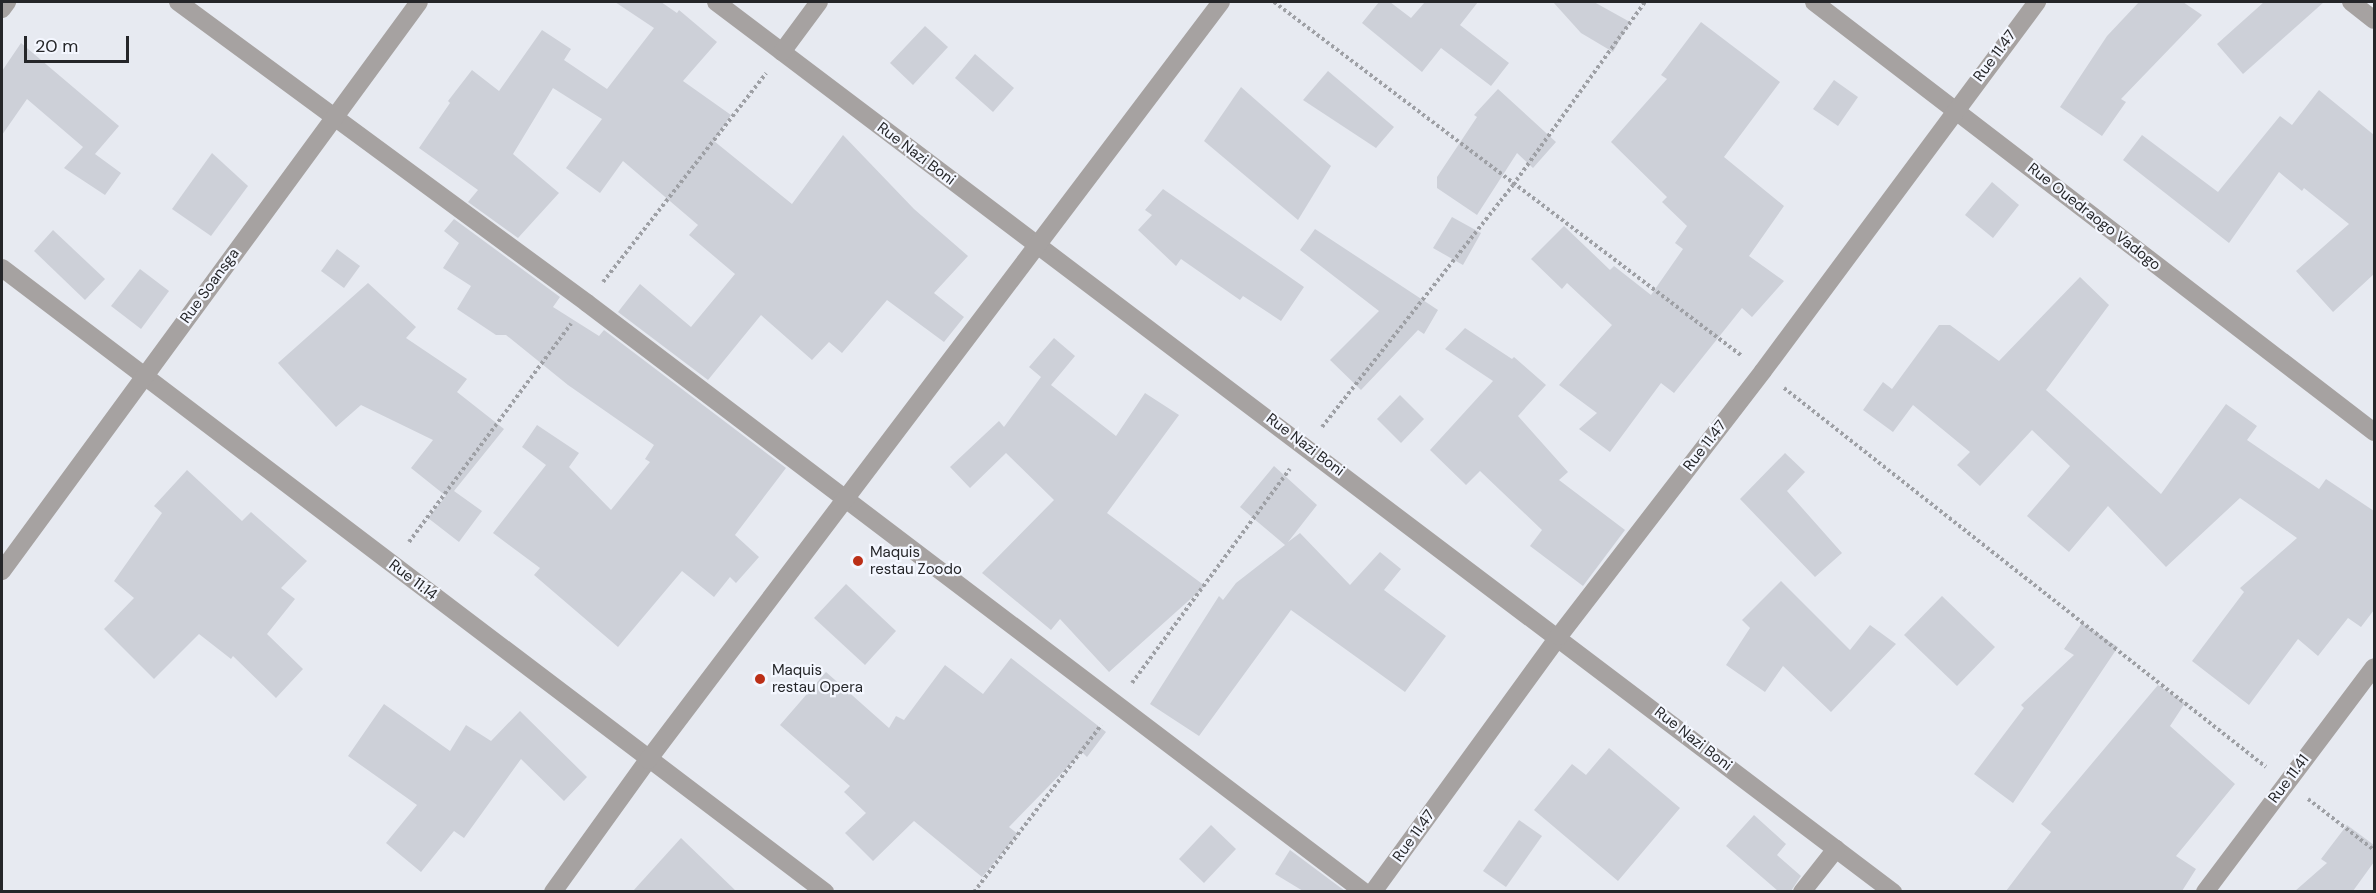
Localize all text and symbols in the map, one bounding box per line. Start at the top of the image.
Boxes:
scale bar [27,24,132,62]
street label: Rue 11.47 [1970,27,2020,85]
text: 20 m [35,34,78,58]
street label: Rue Nazi Boni [873,119,959,189]
street label: Rue Ouedraogo Vadogo [2024,160,2164,274]
street label: Rue Soansga [177,245,243,327]
street label: Rue Nazi Boni [1262,410,1348,480]
street label: Rue 11.47 [1680,417,1730,475]
place label: Maquis restau Zoodo [870,543,962,578]
marker: Maquis restau Zoodo [851,554,865,568]
street label: Rue 11.14 [385,556,441,604]
place label: Maquis restau Opera [772,661,863,696]
marker: Maquis restau Opera [753,672,767,686]
street label: Rue Nazi Boni [1651,703,1735,775]
street label: Rue 11.41 [2265,751,2313,807]
street label: Rue 11.47 [1389,807,1439,865]

